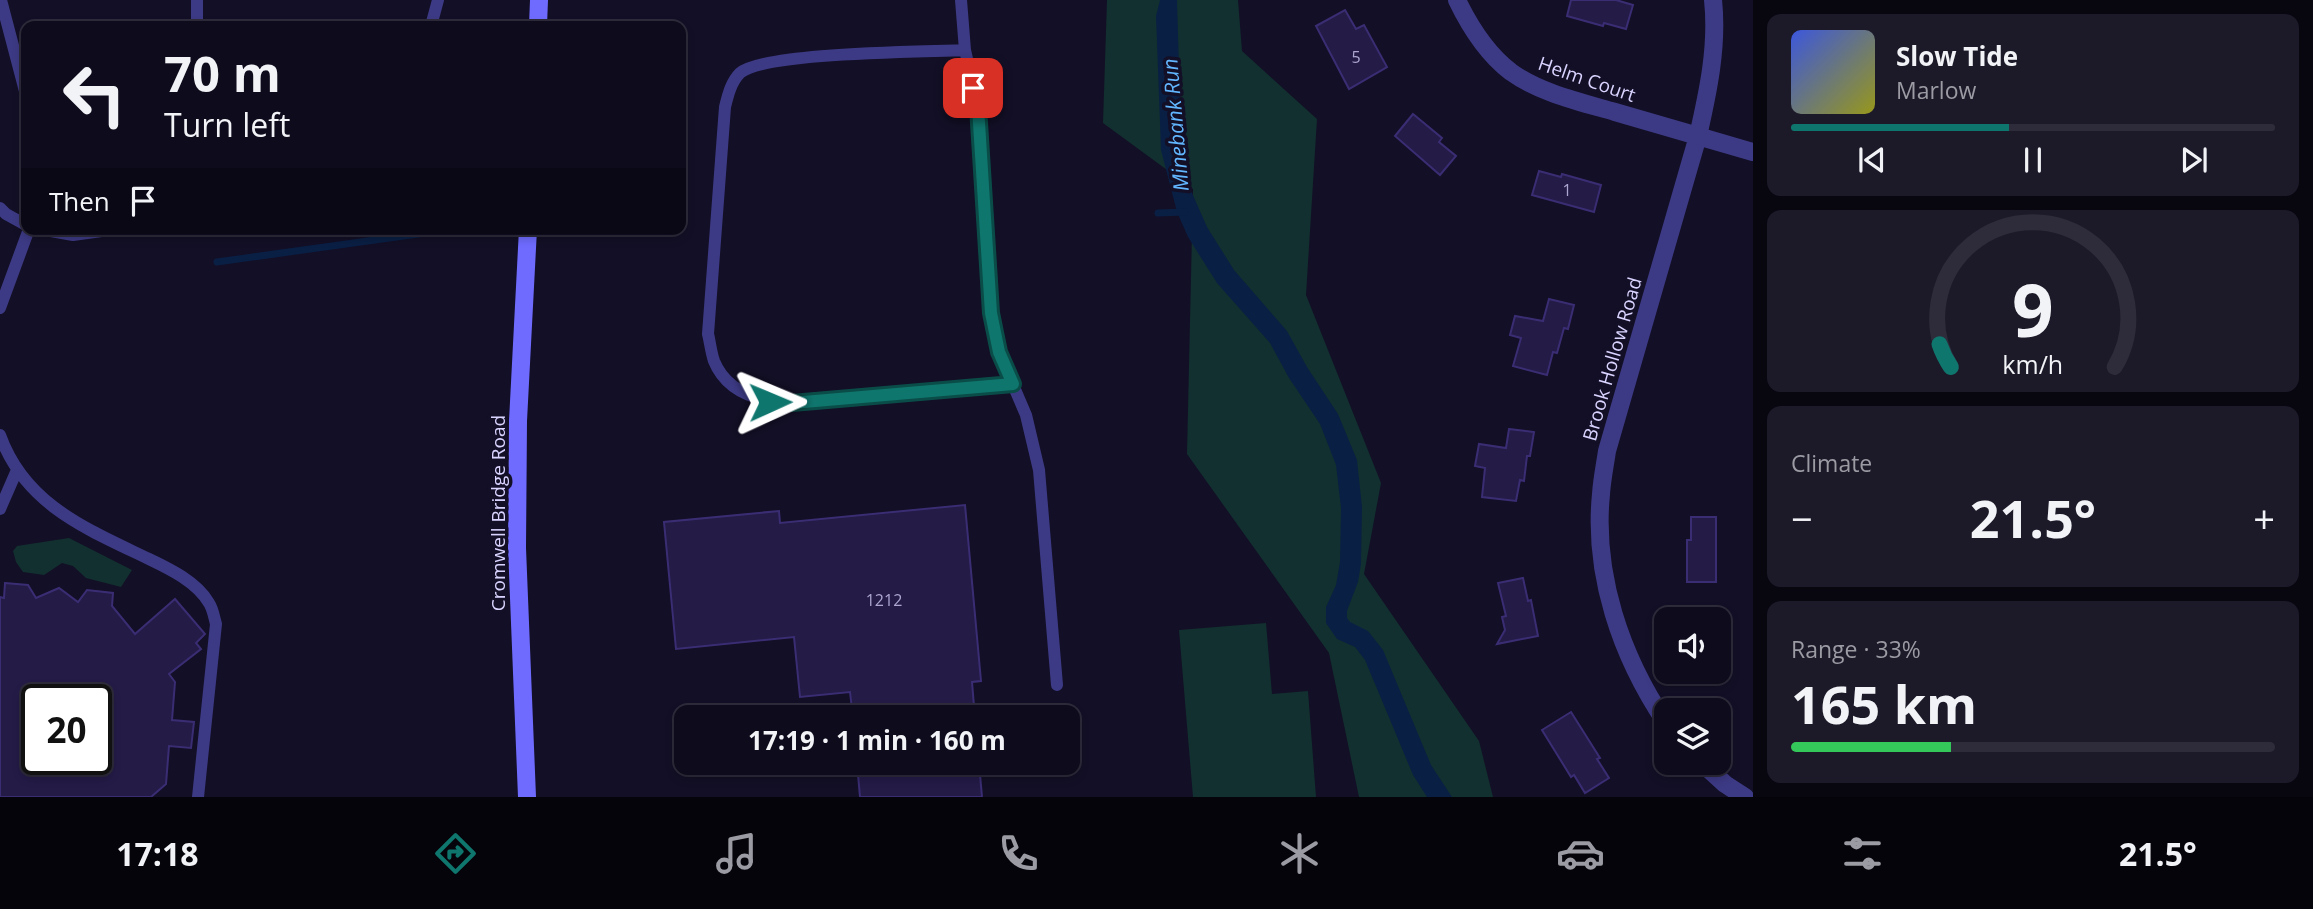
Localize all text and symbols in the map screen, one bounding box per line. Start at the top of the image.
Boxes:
text: Slow Tide [1896,38,2018,74]
text: 70 m [164,40,281,106]
house number: 5 [1351,46,1361,68]
icon: left [49,49,140,140]
street label: Helm Court [1535,50,1639,108]
water label: Minebank Run [1155,57,1195,193]
pin [943,58,1003,118]
icon: arrive [954,69,992,107]
text: Marlow [1896,74,1976,106]
text: Turn left [164,103,290,146]
icon: previous [1853,141,1891,179]
icon: pause [2014,141,2052,179]
icon: next [2175,141,2213,179]
house number: 1 [1562,179,1572,201]
icon: arrive [124,182,162,220]
text: Then [49,183,110,219]
text: 9 [2012,259,2054,358]
street label: Brook Hollow Road [1576,274,1648,444]
text: km/h [2003,346,2063,380]
position arrow [733,365,807,439]
street label: Cromwell Bridge Road [485,415,511,611]
text: Climate [1791,447,1872,479]
text: 21.5° [1970,482,2096,553]
text: − [1791,492,1813,544]
text: + [2253,492,2275,544]
house number: 1212 [866,589,902,611]
map controls [1654,607,1731,775]
button: sound [1654,607,1731,684]
text: Range · 33% [1791,633,1921,665]
text: 165 km [1791,668,1977,739]
speed limit sign: 20 [21,684,112,775]
button: layers [1654,698,1731,775]
text: 17:19 · 1 min · 160 m [748,722,1006,758]
icon: directions [431,829,480,878]
icon: music [712,829,761,878]
icon: phone [994,829,1043,878]
icon: climate [1275,829,1324,878]
icon: car [1556,829,1605,878]
icon: filters [1838,829,1887,878]
text: 17:18 [116,832,198,875]
text: 21.5° [2119,832,2197,875]

